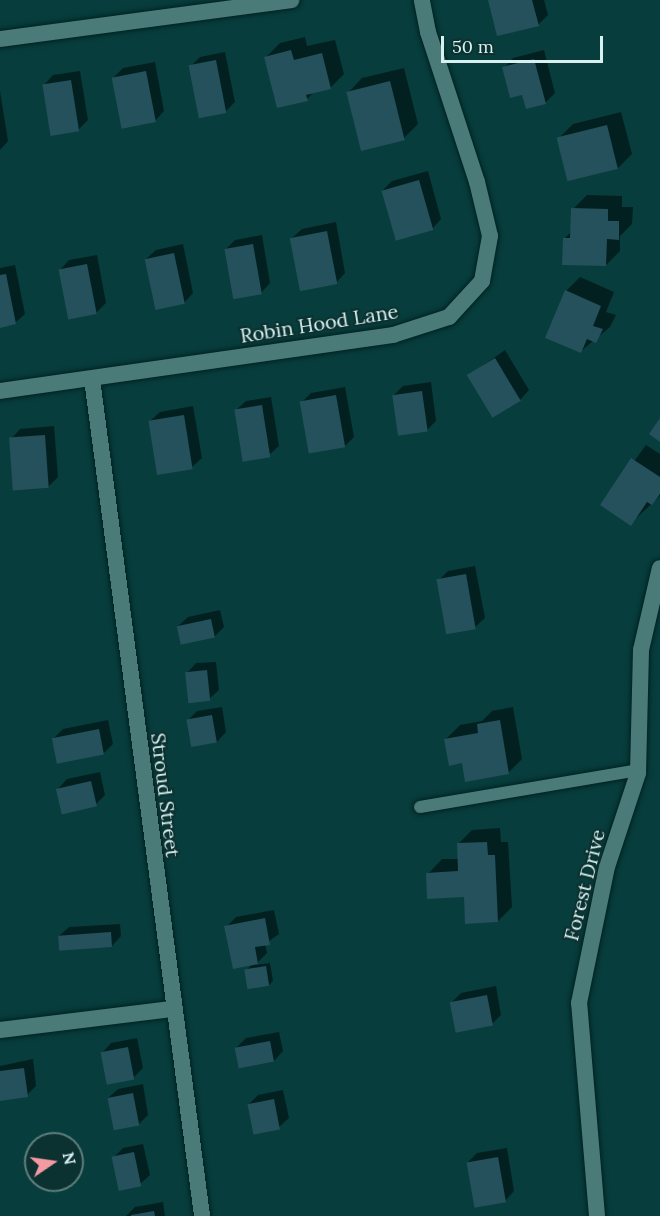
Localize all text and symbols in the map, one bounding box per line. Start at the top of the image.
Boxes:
scale bar [444,24,606,62]
text: 50 m [452,35,494,58]
street label: Robin Hood Lane [238,299,400,347]
street label: Stroud Street [146,731,186,859]
street label: Forest Drive [559,827,609,943]
north arrow [24,1132,84,1192]
text: N [58,1150,81,1167]

